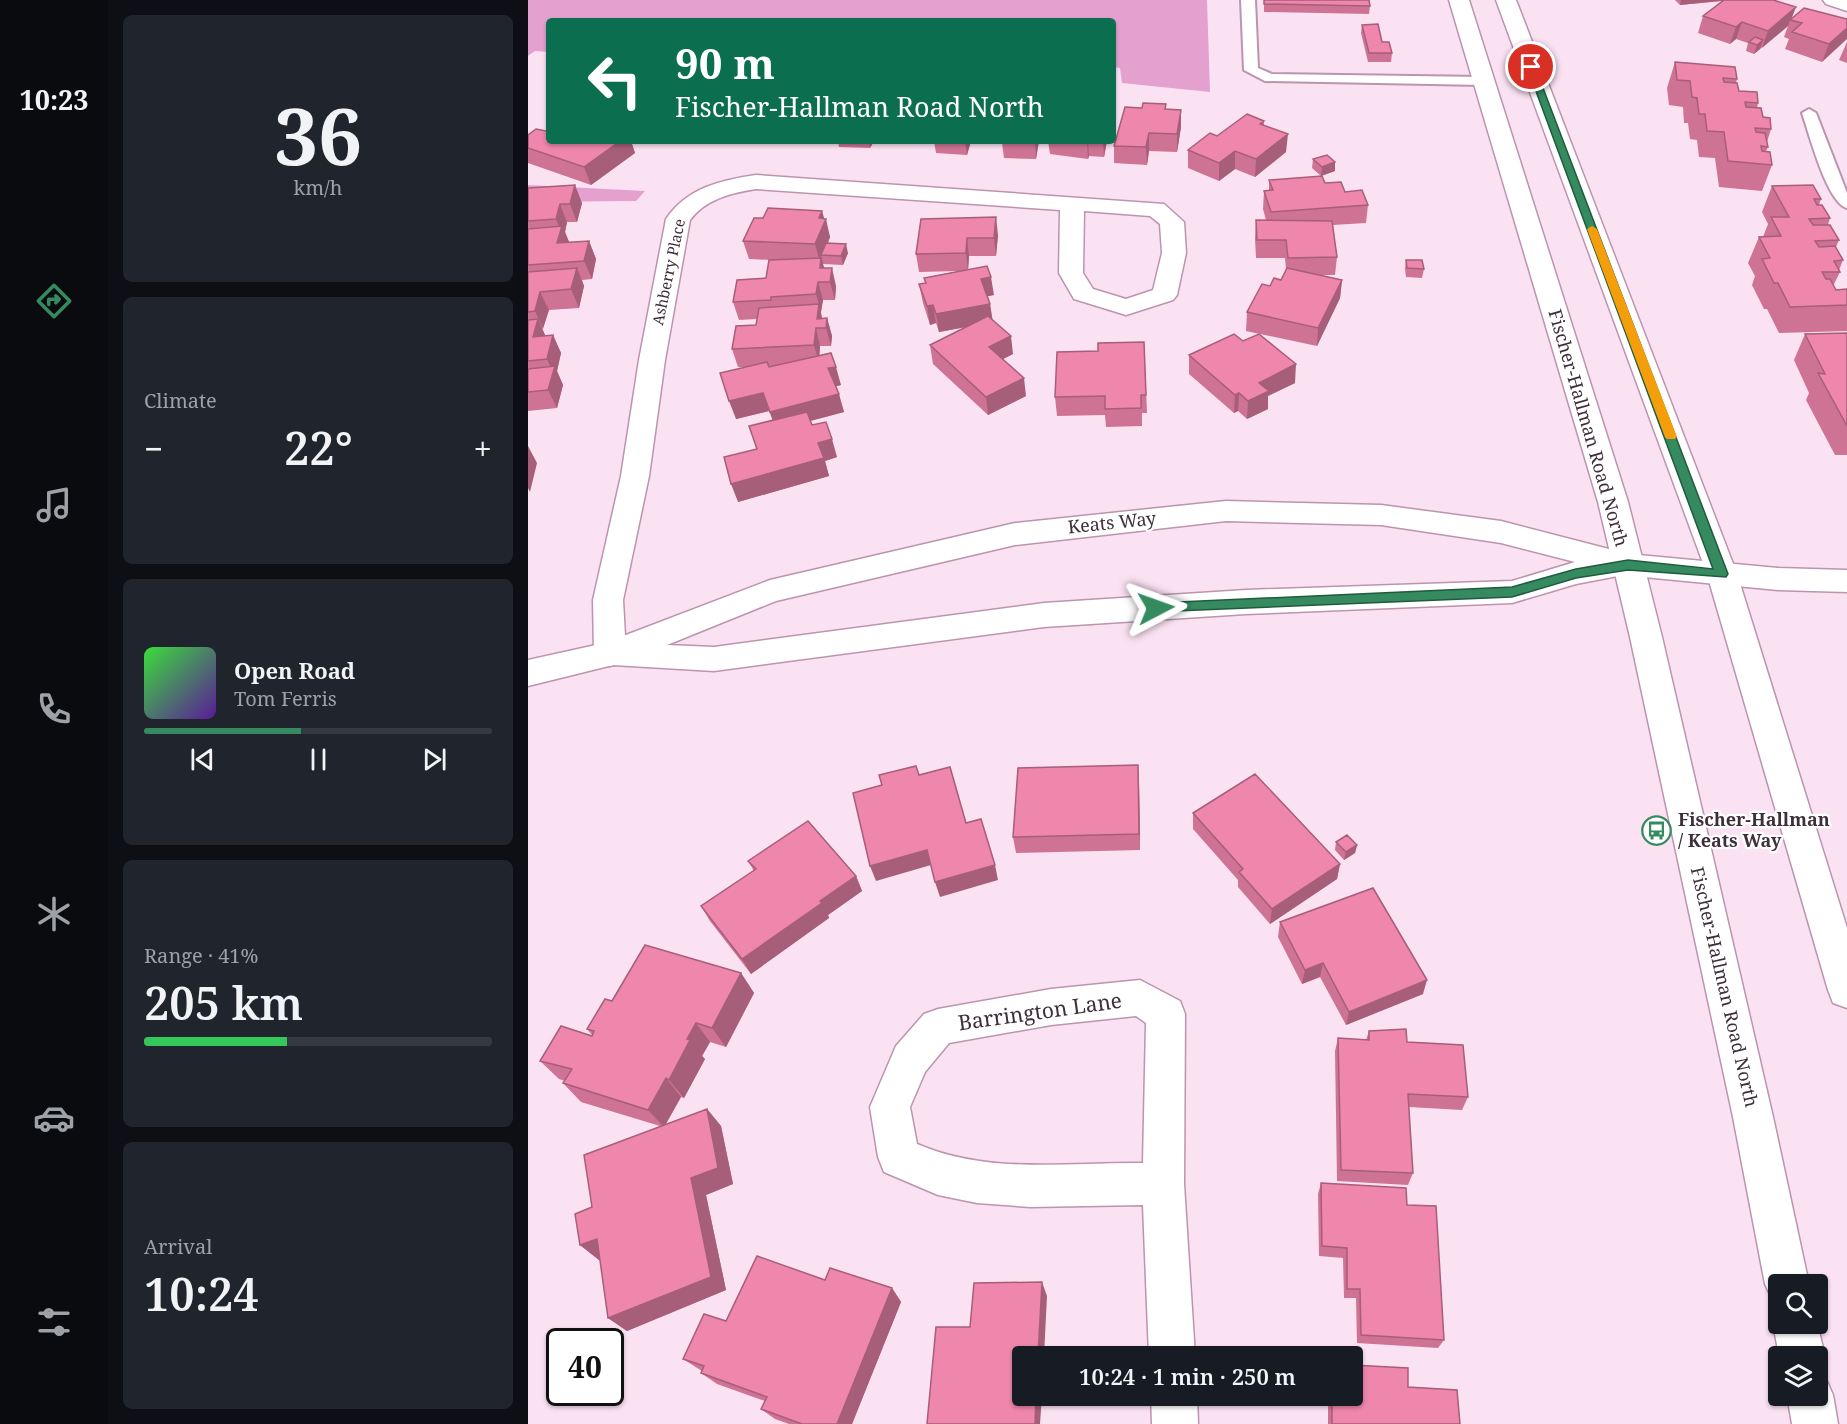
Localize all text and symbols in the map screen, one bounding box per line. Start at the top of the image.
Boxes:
text: 90 m [675,34,775,91]
pin [1505,41,1556,92]
icon: left [576,42,654,120]
icon: arrive [1514,50,1547,83]
text: 10:23 [19,81,89,118]
text: 36 [274,82,362,188]
text: Fischer-Hallman Road North [675,88,1044,125]
text: km/h [293,174,343,201]
street label: Ashberry Place [647,217,689,327]
icon: directions [33,280,75,322]
street label: Fischer-Hallman Road North [1544,306,1634,549]
text: Climate [144,387,217,414]
text: 22° [284,417,353,478]
text: − [144,426,163,471]
text: + [474,426,492,471]
icon: music [33,484,75,526]
street label: Keats Way [1067,505,1158,539]
position arrow [1124,576,1188,640]
text: Open Road [234,655,355,685]
text: Tom Ferris [234,685,337,712]
icon: phone [33,688,75,730]
icon: previous [186,743,219,776]
icon: pause [302,743,335,776]
icon: next [418,743,451,776]
place label: Fischer-Hallman / Keats Way [1678,807,1830,852]
bus stop icon: Fischer-Hallman / Keats Way [1641,814,1673,846]
street label: Fischer-Hallman Road North [1686,864,1764,1109]
icon: climate [33,893,75,935]
text: Range · 41% [144,942,258,969]
text: 205 km [144,972,303,1033]
street label: Barrington Lane [956,986,1124,1036]
icon: car [33,1097,75,1139]
text: Arrival [144,1233,212,1260]
text: 10:24 [144,1263,259,1324]
map controls [1768,1274,1828,1406]
button: search [1768,1274,1828,1334]
icon: filters [33,1301,75,1343]
speed limit sign: 40 [546,1328,624,1406]
button: layers [1768,1346,1828,1406]
text: 10:24 · 1 min · 250 m [1079,1361,1296,1391]

